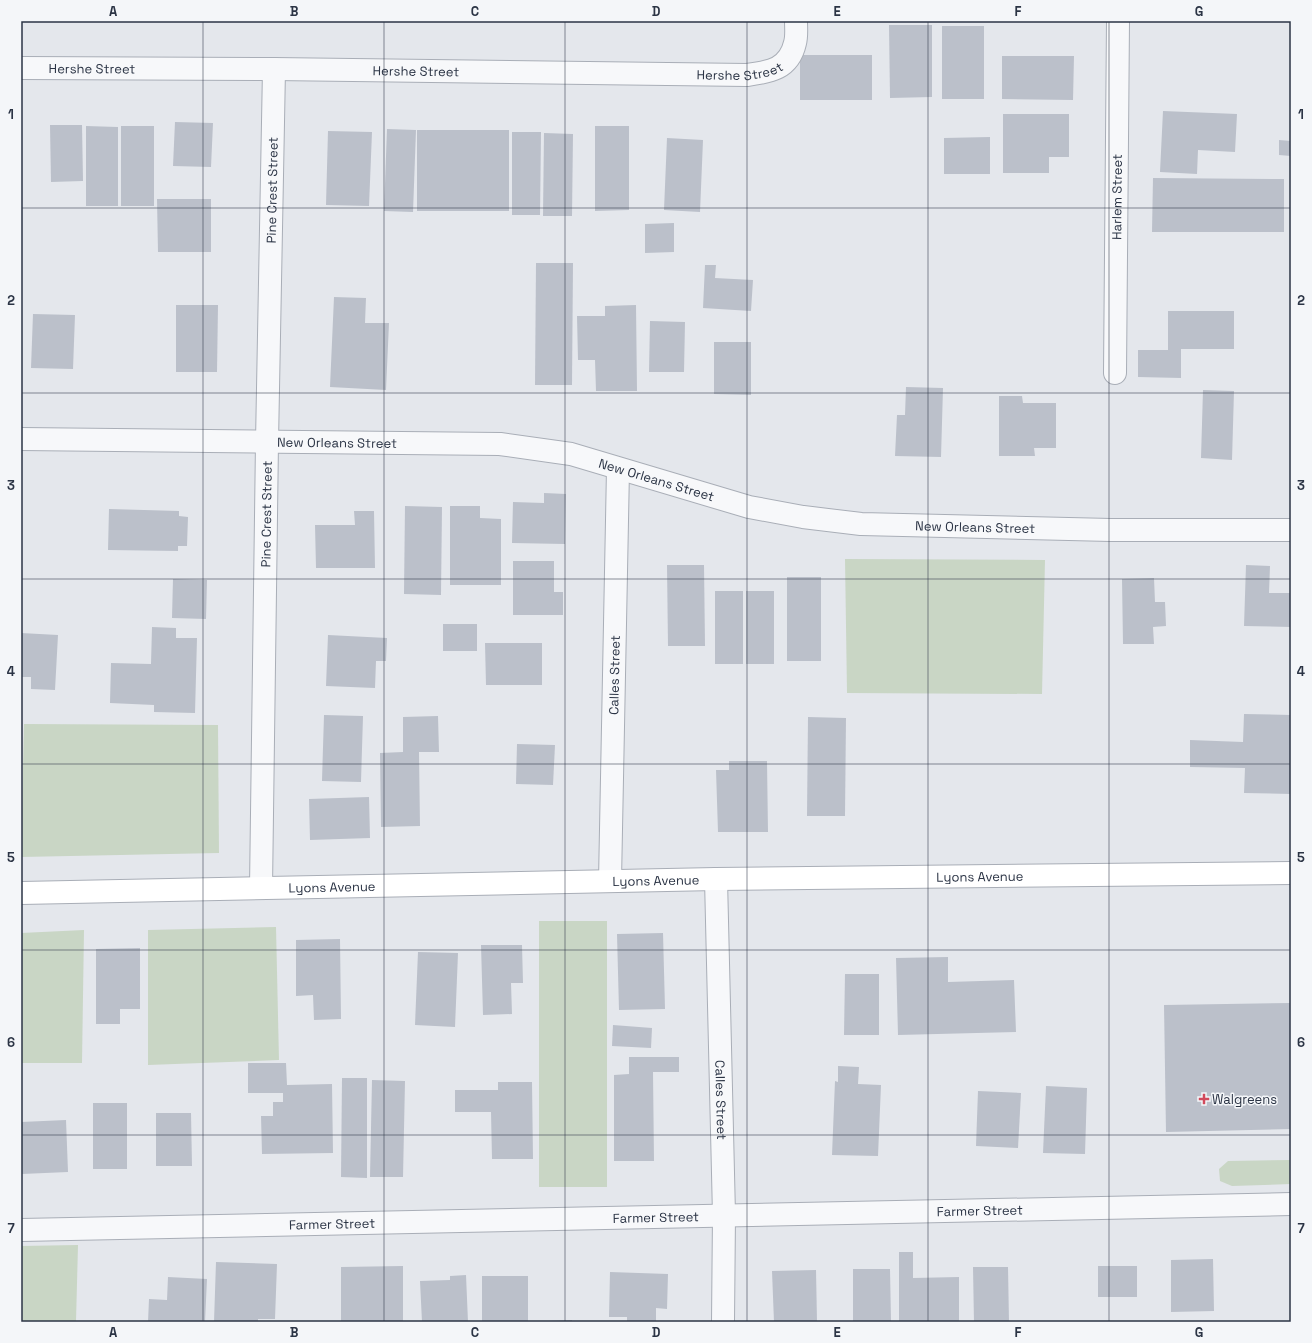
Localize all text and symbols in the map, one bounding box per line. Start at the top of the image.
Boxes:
text: A [109,3,118,20]
text: B [290,3,299,20]
text: C [471,3,479,20]
text: D [652,3,661,20]
text: E [833,3,841,20]
text: F [1015,3,1022,20]
text: G [1195,3,1203,20]
street label: Hershe Street [697,58,786,84]
street label: Hershe Street [49,60,135,77]
street label: Hershe Street [373,62,459,80]
text: 1 [8,106,14,123]
text: 1 [1298,106,1304,123]
street label: Pine Crest Street [262,137,281,244]
street label: Harlem Street [1108,154,1125,240]
text: 2 [7,292,15,309]
text: 2 [1297,292,1305,309]
street label: New Orleans Street [277,433,397,451]
street label: New Orleans Street [597,454,716,505]
street label: Pine Crest Street [257,461,275,567]
text: 3 [7,477,15,494]
text: 3 [1297,477,1305,494]
street label: New Orleans Street [915,517,1035,537]
street label: Calles Street [605,635,623,715]
text: 4 [7,663,15,680]
text: 4 [1297,663,1305,680]
text: 5 [7,849,15,866]
text: 5 [1297,849,1305,866]
street label: Lyons Avenue [936,867,1023,885]
street label: Lyons Avenue [612,871,700,890]
street label: Lyons Avenue [288,877,376,896]
text: 6 [7,1034,15,1051]
text: 6 [1297,1034,1305,1051]
street label: Calles Street [712,1060,731,1140]
place label: Walgreens [1212,1091,1277,1108]
marker: Walgreens [1199,1094,1209,1104]
street label: Farmer Street [937,1201,1023,1220]
street label: Farmer Street [613,1208,699,1226]
street label: Farmer Street [289,1214,375,1233]
text: 7 [7,1220,15,1237]
text: 7 [1297,1220,1305,1237]
text: A [109,1324,118,1341]
text: B [290,1324,299,1341]
text: C [471,1324,479,1341]
text: D [652,1324,661,1341]
text: E [833,1324,841,1341]
text: F [1015,1324,1022,1341]
text: G [1195,1324,1203,1341]

